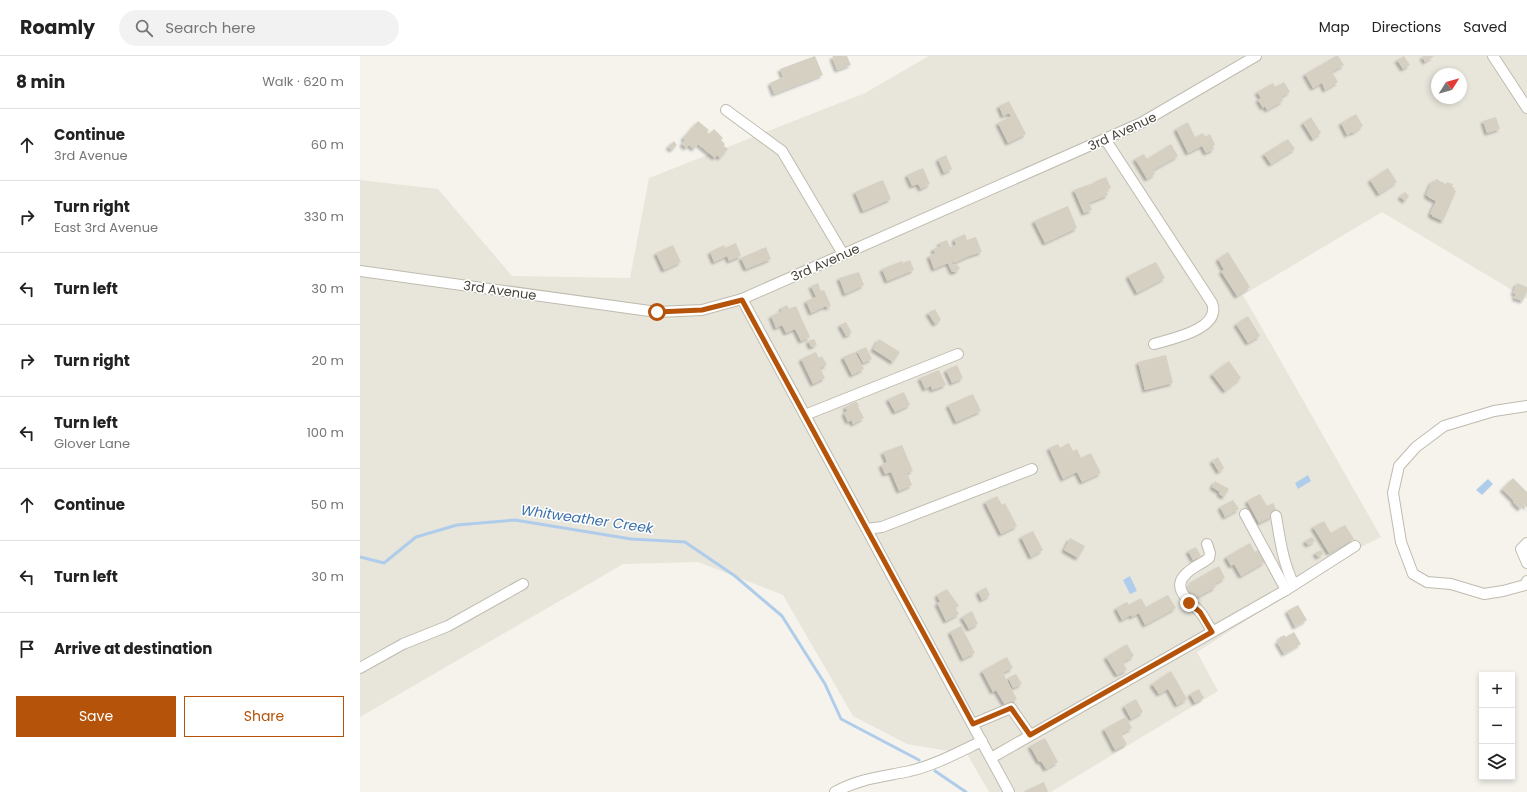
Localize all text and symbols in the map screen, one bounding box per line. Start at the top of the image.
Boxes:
search box [119,10,399,46]
text: Roamly [20,14,95,41]
icon: search [133,17,155,39]
text: Search here [165,17,256,38]
text: Map [1319,17,1350,37]
text: Directions [1372,17,1441,37]
text: Saved [1463,17,1507,37]
north arrow [1431,68,1467,104]
text: 8 min [16,70,65,94]
text: Walk · 620 m [262,72,344,91]
street label: 3rd Avenue [1085,107,1160,156]
text: Continue [54,124,125,145]
icon: ahead [16,134,38,156]
text: 60 m [311,135,344,154]
text: 3rd Avenue [54,146,128,165]
text: Turn right [54,196,130,217]
icon: right [16,206,38,228]
text: 330 m [304,207,344,226]
text: East 3rd Avenue [54,218,158,237]
street label: 3rd Avenue [788,239,863,286]
street label: 3rd Avenue [462,276,538,305]
icon: left [16,278,38,300]
text: Turn left [54,278,118,299]
text: 30 m [311,279,344,298]
route start [648,303,666,321]
icon: right [16,350,38,372]
text: Turn right [54,350,130,371]
text: 20 m [311,351,344,370]
text: Turn left [54,412,118,433]
icon: left [16,422,38,444]
text: 100 m [307,423,344,442]
text: Glover Lane [54,434,130,453]
icon: ahead [16,494,38,516]
text: Continue [54,494,125,515]
text: 50 m [311,495,344,514]
water label: Whitweather Creek [519,500,655,538]
icon: left [16,566,38,588]
text: Turn left [54,566,118,587]
text: 30 m [311,567,344,586]
route end [1180,594,1198,612]
icon: arrive [16,638,38,660]
text: Arrive at destination [54,638,212,659]
map controls [1479,672,1515,780]
button: + [1479,672,1515,708]
button: Save [16,696,176,737]
button: Share [184,696,344,737]
button: − [1479,708,1515,744]
button: layers [1479,744,1515,780]

